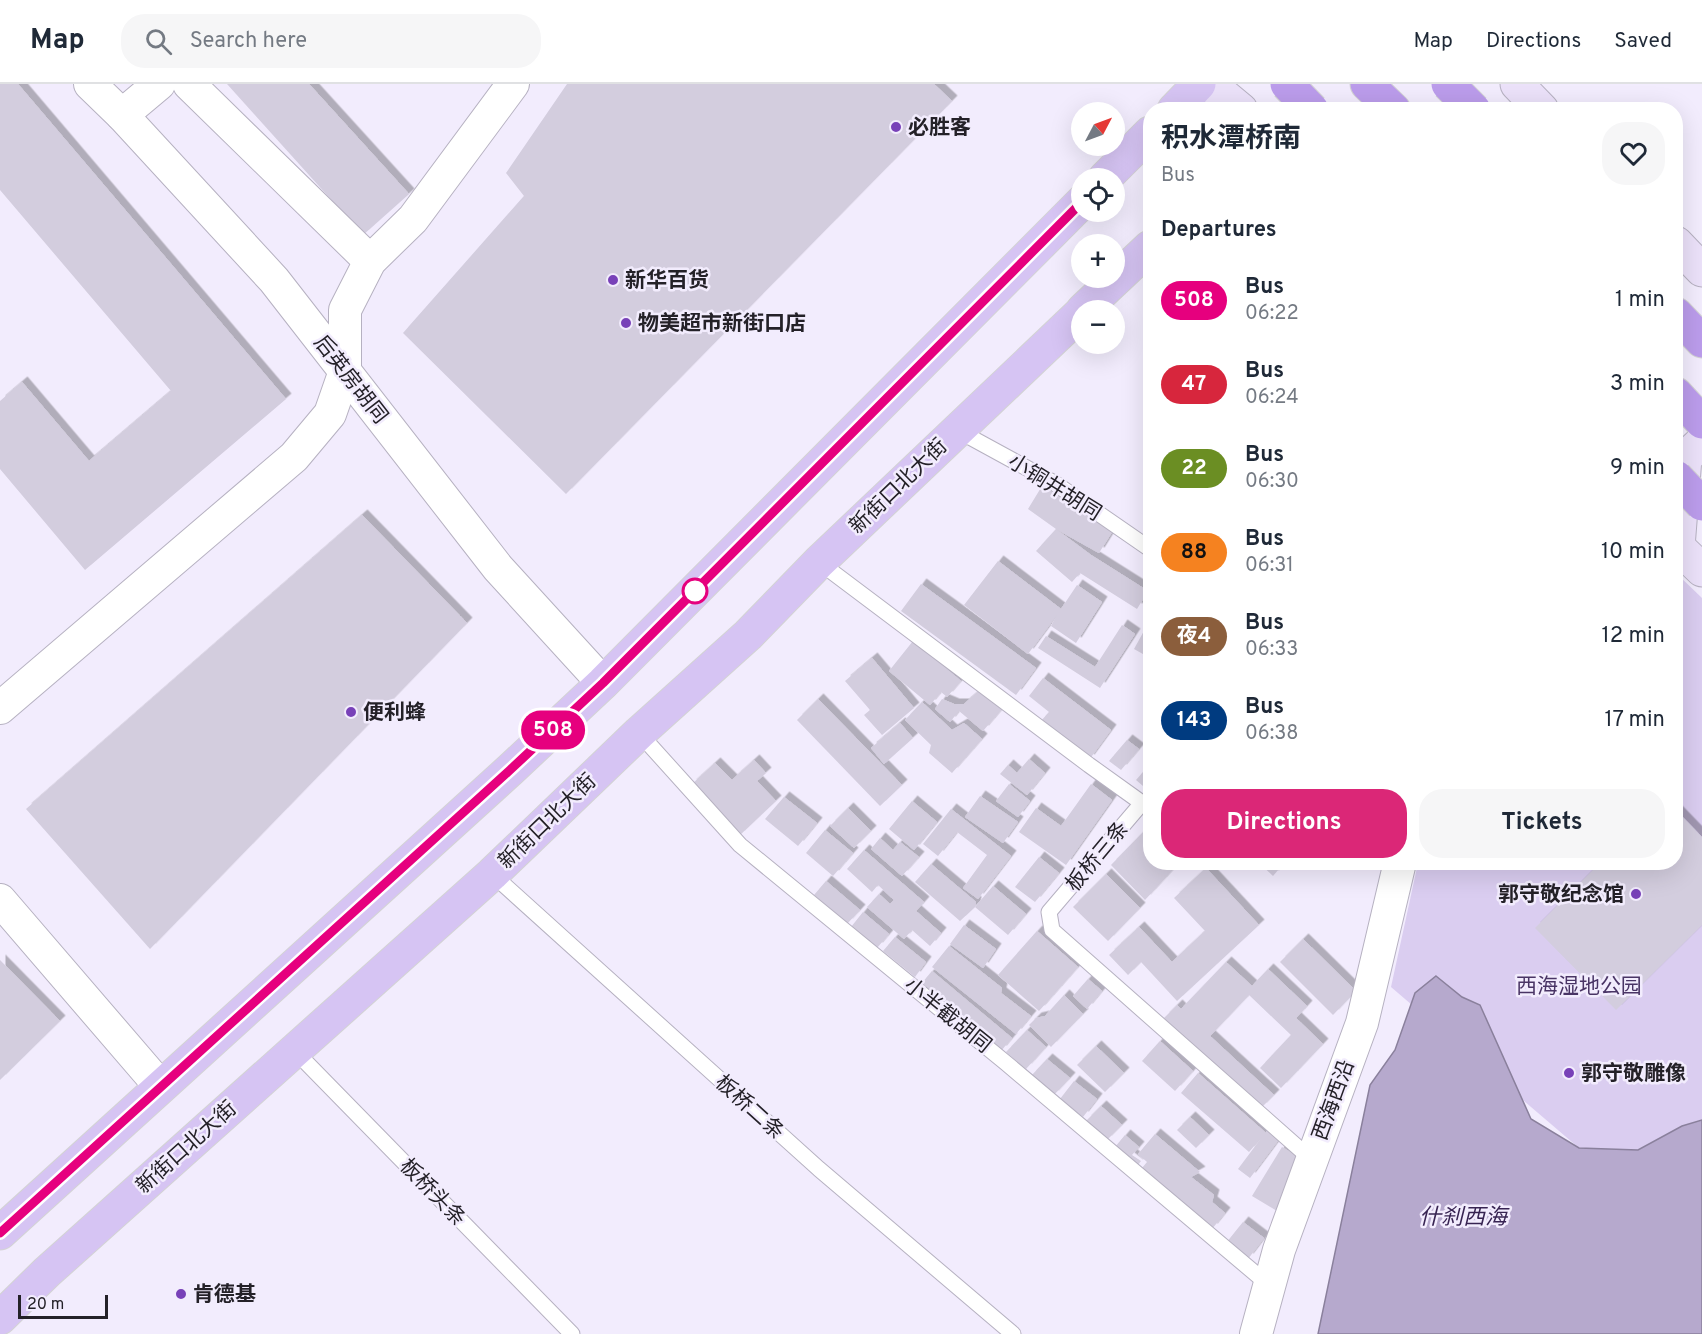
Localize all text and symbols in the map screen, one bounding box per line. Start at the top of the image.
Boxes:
search box [121,14,541,68]
text: Map [30,23,85,59]
icon: search [142,25,175,58]
text: Search here [190,28,307,55]
text: Map [1413,28,1453,55]
text: Directions [1486,28,1581,55]
text: Saved [1614,28,1672,55]
north arrow [1071,102,1125,156]
map controls [1071,102,1125,354]
place label: 必胜客 [908,115,971,142]
marker: 必胜客 [889,120,903,134]
text: 积水潭桥南 [1161,122,1301,158]
button: heart [1602,122,1665,185]
text: Bus [1161,163,1195,189]
button: locate [1071,168,1125,222]
text: Departures [1161,217,1277,244]
button: + [1071,234,1125,288]
place label: 新华百货 [625,268,709,295]
marker: 新华百货 [606,273,620,287]
text: Bus [1245,274,1284,301]
text: 508 [1174,287,1214,314]
text: 1 min [1615,287,1665,314]
button: − [1071,300,1125,354]
text: 06:22 [1245,301,1299,327]
place label: 物美超市新街口店 [638,311,806,338]
marker: 物美超市新街口店 [619,316,633,330]
street label: 后英房胡同 [307,330,393,430]
text: Bus [1245,358,1284,385]
text: 47 [1182,371,1206,398]
text: 3 min [1610,371,1665,398]
text: 06:24 [1245,385,1299,411]
street label: 新街口北大街 [844,434,954,541]
text: Bus [1245,442,1284,469]
street label: 小铜井胡同 [1003,449,1106,528]
text: 22 [1181,455,1207,482]
text: 9 min [1610,455,1665,482]
text: 06:30 [1245,469,1299,495]
text: Bus [1245,526,1284,553]
text: 88 [1181,539,1207,566]
text: 10 min [1601,539,1665,566]
text: 06:31 [1245,553,1294,579]
unlabelled marker [682,578,708,604]
text: Bus [1245,610,1284,637]
text: 夜4 [1177,623,1211,650]
text: 12 min [1602,623,1665,650]
text: 06:33 [1245,637,1298,663]
text: Bus [1245,694,1284,721]
place label: 便利蜂 [363,700,426,727]
marker: 便利蜂 [344,705,358,719]
text: 143 [1177,707,1211,734]
text: 17 min [1605,707,1665,734]
line badge: 508 [518,710,588,750]
text: 508 [533,717,573,744]
text: 06:38 [1245,721,1299,747]
street label: 新街口北大街 [493,769,603,876]
button: Directions [1161,789,1407,858]
button: Tickets [1419,789,1665,858]
street label: 板桥三条 [1061,816,1135,898]
place label: 郭守敬纪念馆 [1498,882,1624,909]
marker: 郭守敬纪念馆 [1629,887,1643,901]
street label: 小半截胡同 [898,973,996,1060]
park label: 西海湿地公园 [1516,974,1642,1001]
street label: 西海西沿 [1307,1056,1361,1145]
place label: 郭守敬雕像 [1581,1061,1686,1088]
marker: 郭守敬雕像 [1562,1066,1576,1080]
street label: 板桥二条 [709,1070,789,1146]
street label: 新街口北大街 [131,1096,243,1200]
street label: 板桥头条 [393,1153,471,1233]
water label: 什刹西海 [1419,1205,1510,1232]
place label: 肯德基 [193,1282,256,1309]
marker: 肯德基 [174,1287,188,1301]
scale bar [18,1292,108,1320]
text: 20 m [27,1295,64,1315]

